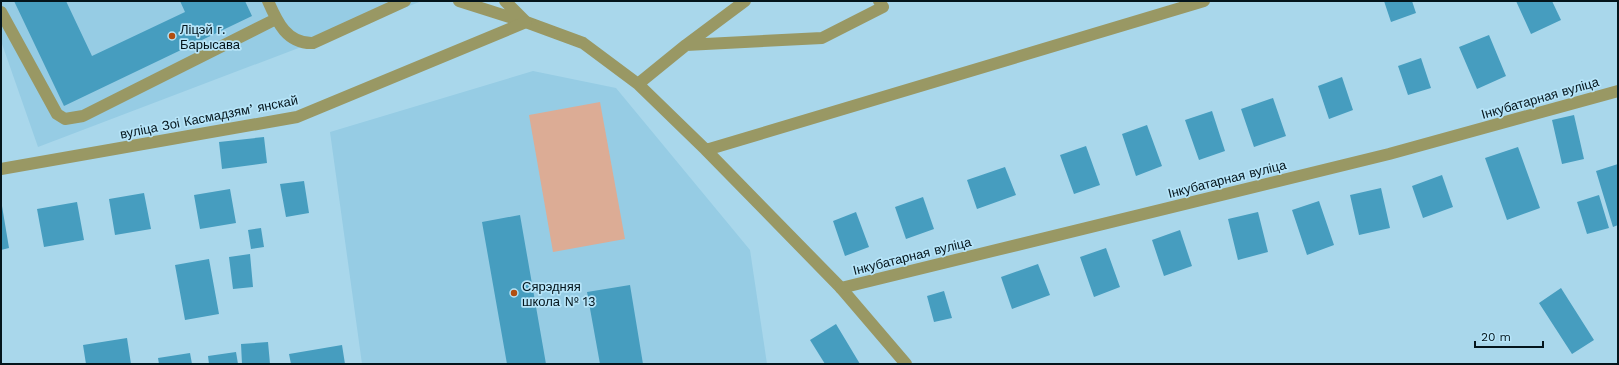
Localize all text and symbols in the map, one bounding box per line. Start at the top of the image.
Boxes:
place label: Ліцэй г. Барысава [180,22,241,52]
marker: Ліцэй г. Барысава [167,31,177,41]
street label: Інкубатарная вуліца [1480,74,1601,122]
street label: вуліца Зоі Касмадзямʼянскай [119,92,299,142]
street label: Інкубатарная вуліца [1166,157,1289,201]
street label: Інкубатарная вуліца [851,234,974,278]
place label: Сярэдняя школа № 13 [522,279,596,309]
marker: Сярэдняя школа № 13 [509,288,519,298]
scale bar [1475,323,1543,349]
text: 20 m [1481,330,1511,344]

